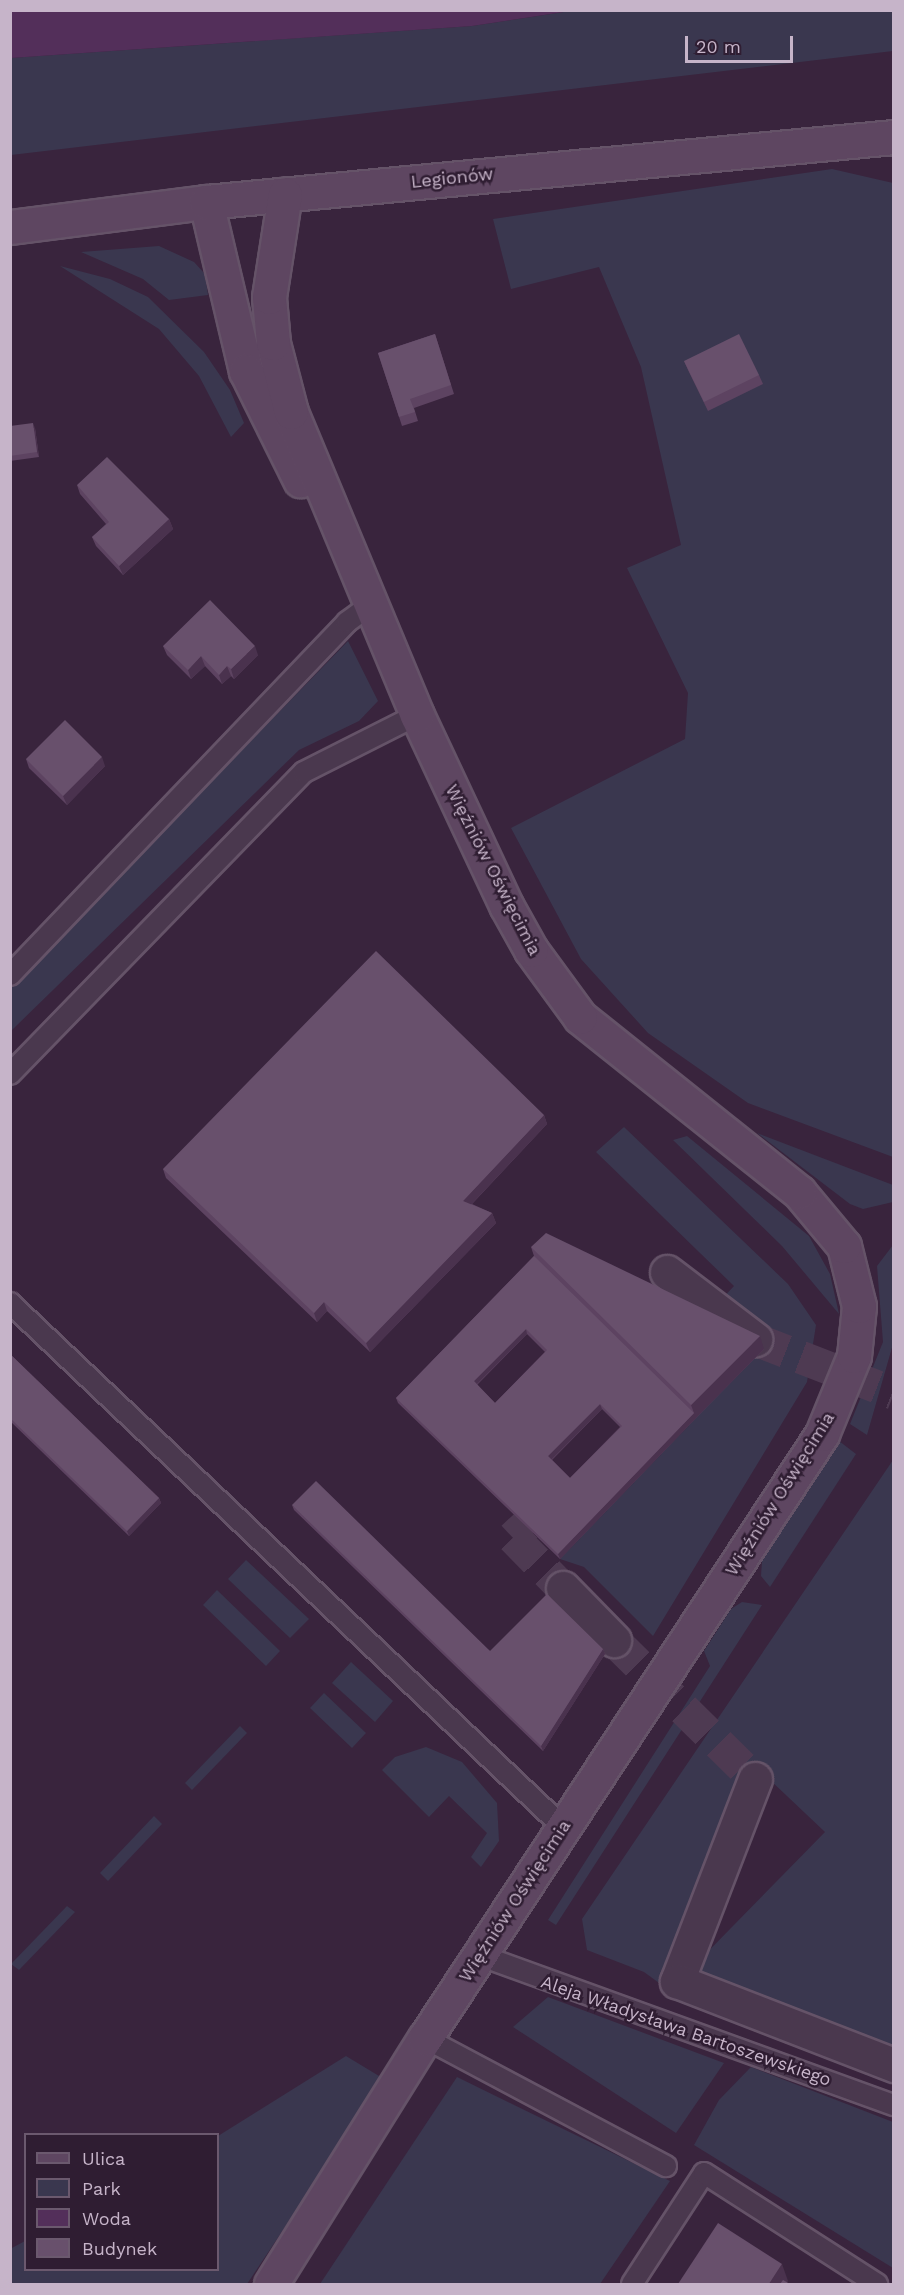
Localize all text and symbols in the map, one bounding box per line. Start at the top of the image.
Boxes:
scale bar [688,24,796,62]
text: 20 m [696,36,741,57]
street label: Legionów [410,163,494,193]
street label: Więźniów Oświęcimia [440,781,546,959]
street label: Więźniów Oświęcimia [721,1408,839,1580]
street label: Więźniów Oświęcimia [454,1816,576,1986]
street label: Aleja Władysława Bartoszewskiego [537,1971,835,2091]
legend [24,2133,219,2271]
text: Ulica [82,2148,125,2169]
text: Park [82,2178,121,2199]
text: Woda [82,2208,131,2229]
text: Budynek [82,2238,157,2259]

